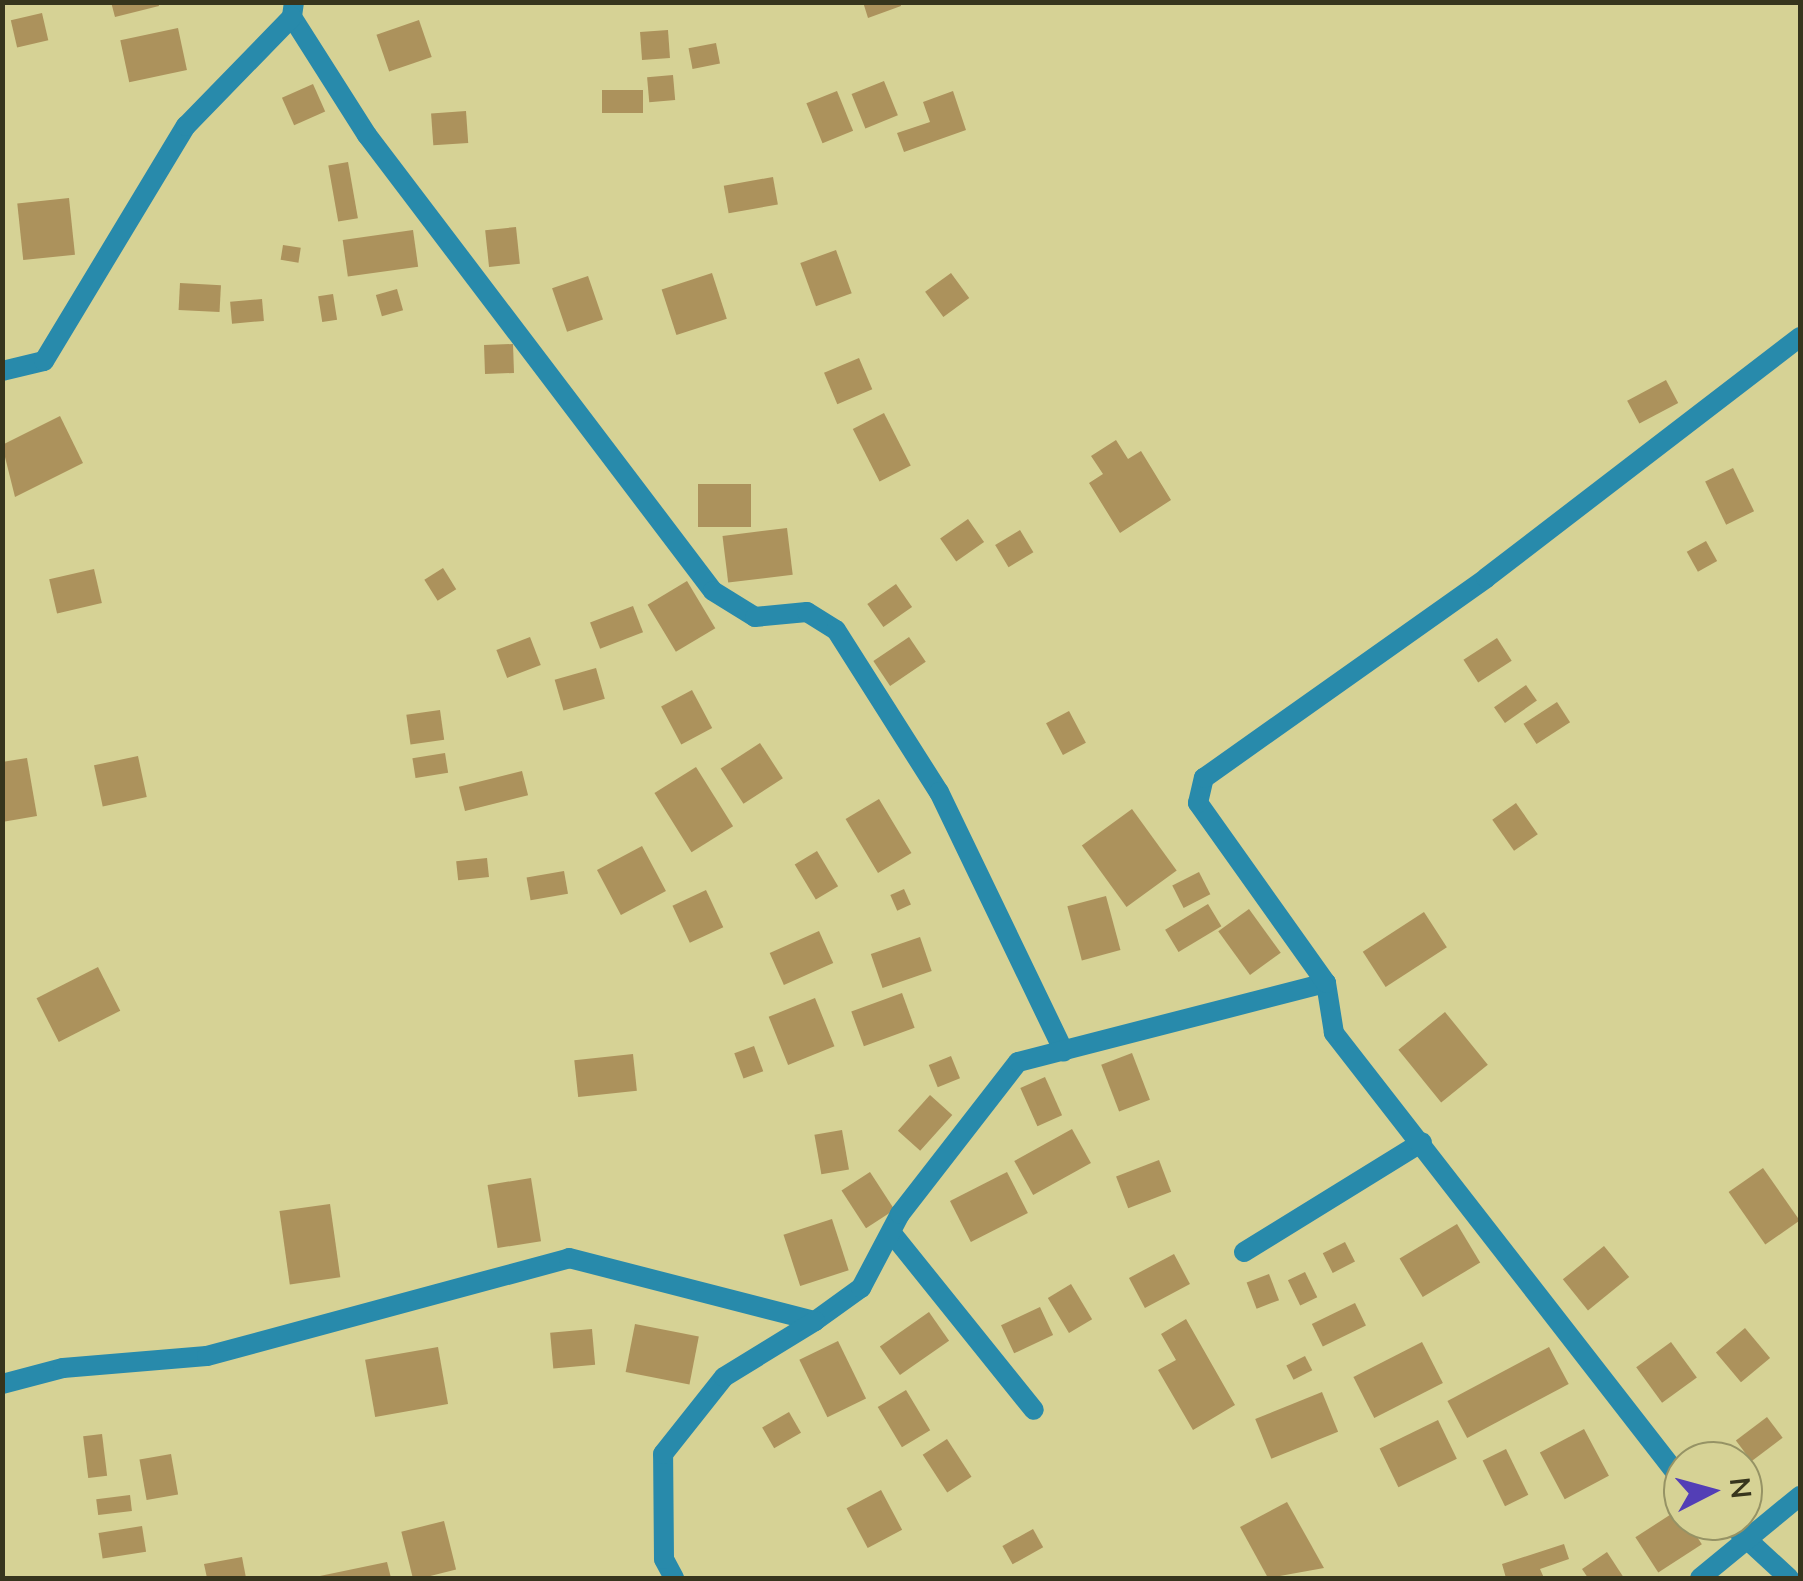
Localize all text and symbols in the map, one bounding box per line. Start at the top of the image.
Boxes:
north arrow [1663,1441,1763,1541]
text: N [1723,1476,1760,1500]

